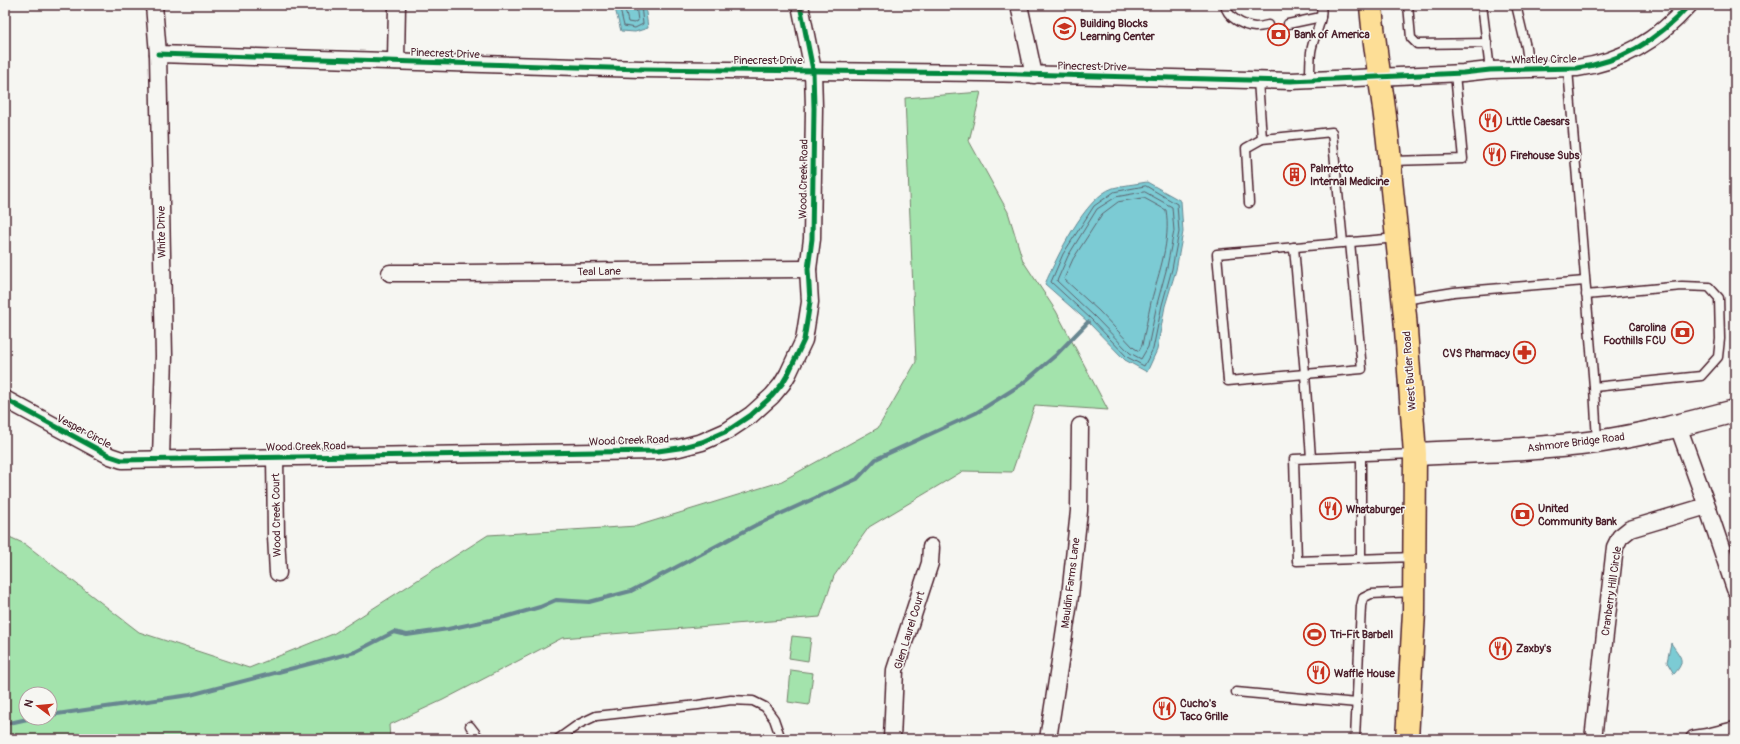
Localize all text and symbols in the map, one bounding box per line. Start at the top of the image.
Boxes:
school or university icon: Building Blocks Learning Center [1051,16,1077,42]
place label: Building Blocks Learning Center [1080,17,1156,43]
bank icon: Bank of America [1266,21,1292,47]
place label: Bank of America [1294,28,1370,41]
street label: Pinecrest Drive [410,46,481,61]
street label: Whatley Circle [1511,52,1577,67]
street label: Pinecrest Drive [733,54,803,67]
street label: Pinecrest Drive [1057,59,1127,74]
restaurant icon: Little Caesars [1478,108,1504,134]
place label: Little Caesars [1506,115,1570,128]
street label: Wood Creek Road [796,139,811,219]
restaurant icon: Firehouse Subs [1481,142,1507,168]
place label: Firehouse Subs [1510,149,1579,162]
building icon: Palmetto Internal Medicine [1281,161,1307,187]
place label: Palmetto Internal Medicine [1310,162,1390,188]
street label: White Drive [155,205,168,258]
street label: Teal Lane [577,265,622,278]
bank icon: Carolina Foothills FCU [1669,320,1695,346]
place label: Carolina Foothills FCU [1603,321,1666,347]
street label: West Butler Road [1400,331,1419,411]
pharmacy icon: CVS Pharmacy [1512,340,1538,366]
place label: CVS Pharmacy [1442,347,1510,360]
street label: Vesper Circle [54,412,114,452]
street label: Ashmore Bridge Road [1527,430,1625,455]
street label: Wood Creek Road [589,433,669,448]
street label: Wood Creek Road [266,439,346,454]
street label: Wood Creek Court [269,472,284,557]
restaurant icon: Whataburger [1318,496,1344,522]
bank icon: United Community Bank [1509,501,1535,527]
place label: United Community Bank [1538,502,1617,528]
place label: Whataburger [1346,503,1406,516]
street label: Mauldin Farms Lane [1058,536,1083,629]
street label: Cranberry Hill Circle [1599,545,1624,637]
street label: Glen Laurel Court [891,589,928,671]
sports icon: Tri-Fit Barbell [1301,621,1327,647]
place label: Tri-Fit Barbell [1329,628,1393,641]
restaurant icon: Zaxby's [1488,635,1514,661]
place label: Zaxby's [1516,642,1551,655]
restaurant icon: Waffle House [1305,660,1331,686]
place label: Waffle House [1334,667,1395,680]
north arrow [18,686,58,726]
restaurant icon: Cucho's Taco Grille [1151,696,1177,722]
text: N [22,697,36,709]
place label: Cucho's Taco Grille [1179,697,1229,723]

